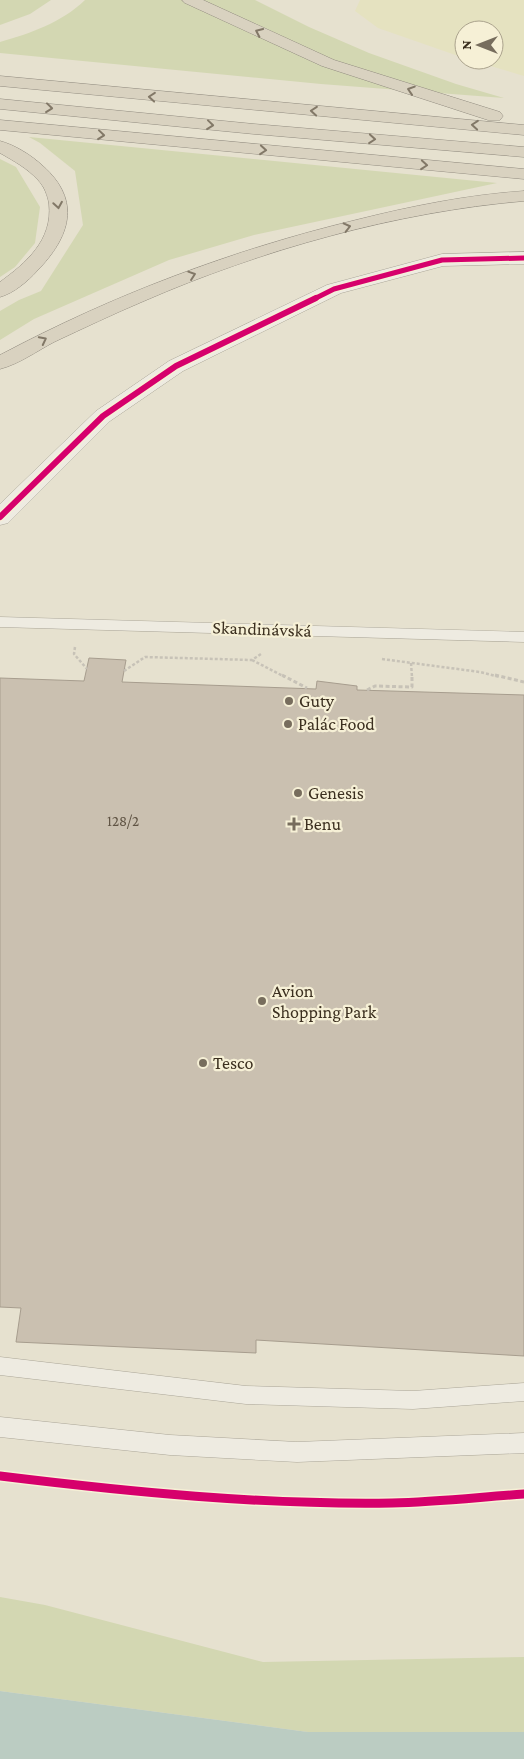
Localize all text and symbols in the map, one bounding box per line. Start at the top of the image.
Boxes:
north arrow [454,20,504,70]
one-way arrow [255,27,264,38]
text: N [458,40,474,50]
one-way arrow [407,85,416,95]
one-way arrow [147,91,155,102]
one-way arrow [45,103,53,114]
one-way arrow [309,106,317,117]
one-way arrow [206,119,214,130]
one-way arrow [471,120,479,131]
one-way arrow [97,129,105,140]
one-way arrow [368,134,376,145]
one-way arrow [259,145,267,156]
one-way arrow [421,159,429,170]
one-way arrow [53,201,63,210]
one-way arrow [342,222,351,233]
one-way arrow [187,270,195,280]
one-way arrow [38,336,47,346]
street label: Skandinávská [212,617,312,641]
place label: Guty [299,691,335,711]
marker: Guty [283,695,295,707]
place label: Palác Food [298,714,375,734]
marker: Palác Food [282,718,294,730]
place label: Genesis [308,783,364,803]
marker: Genesis [292,787,304,799]
house number: 128/2 [107,813,139,829]
place label: Benu [304,814,341,834]
marker: Benu [288,818,300,830]
place label: Avion Shopping Park [272,981,377,1022]
marker: Avion Shopping Park [256,995,268,1007]
place label: Tesco [213,1053,253,1073]
marker: Tesco [197,1057,209,1069]

